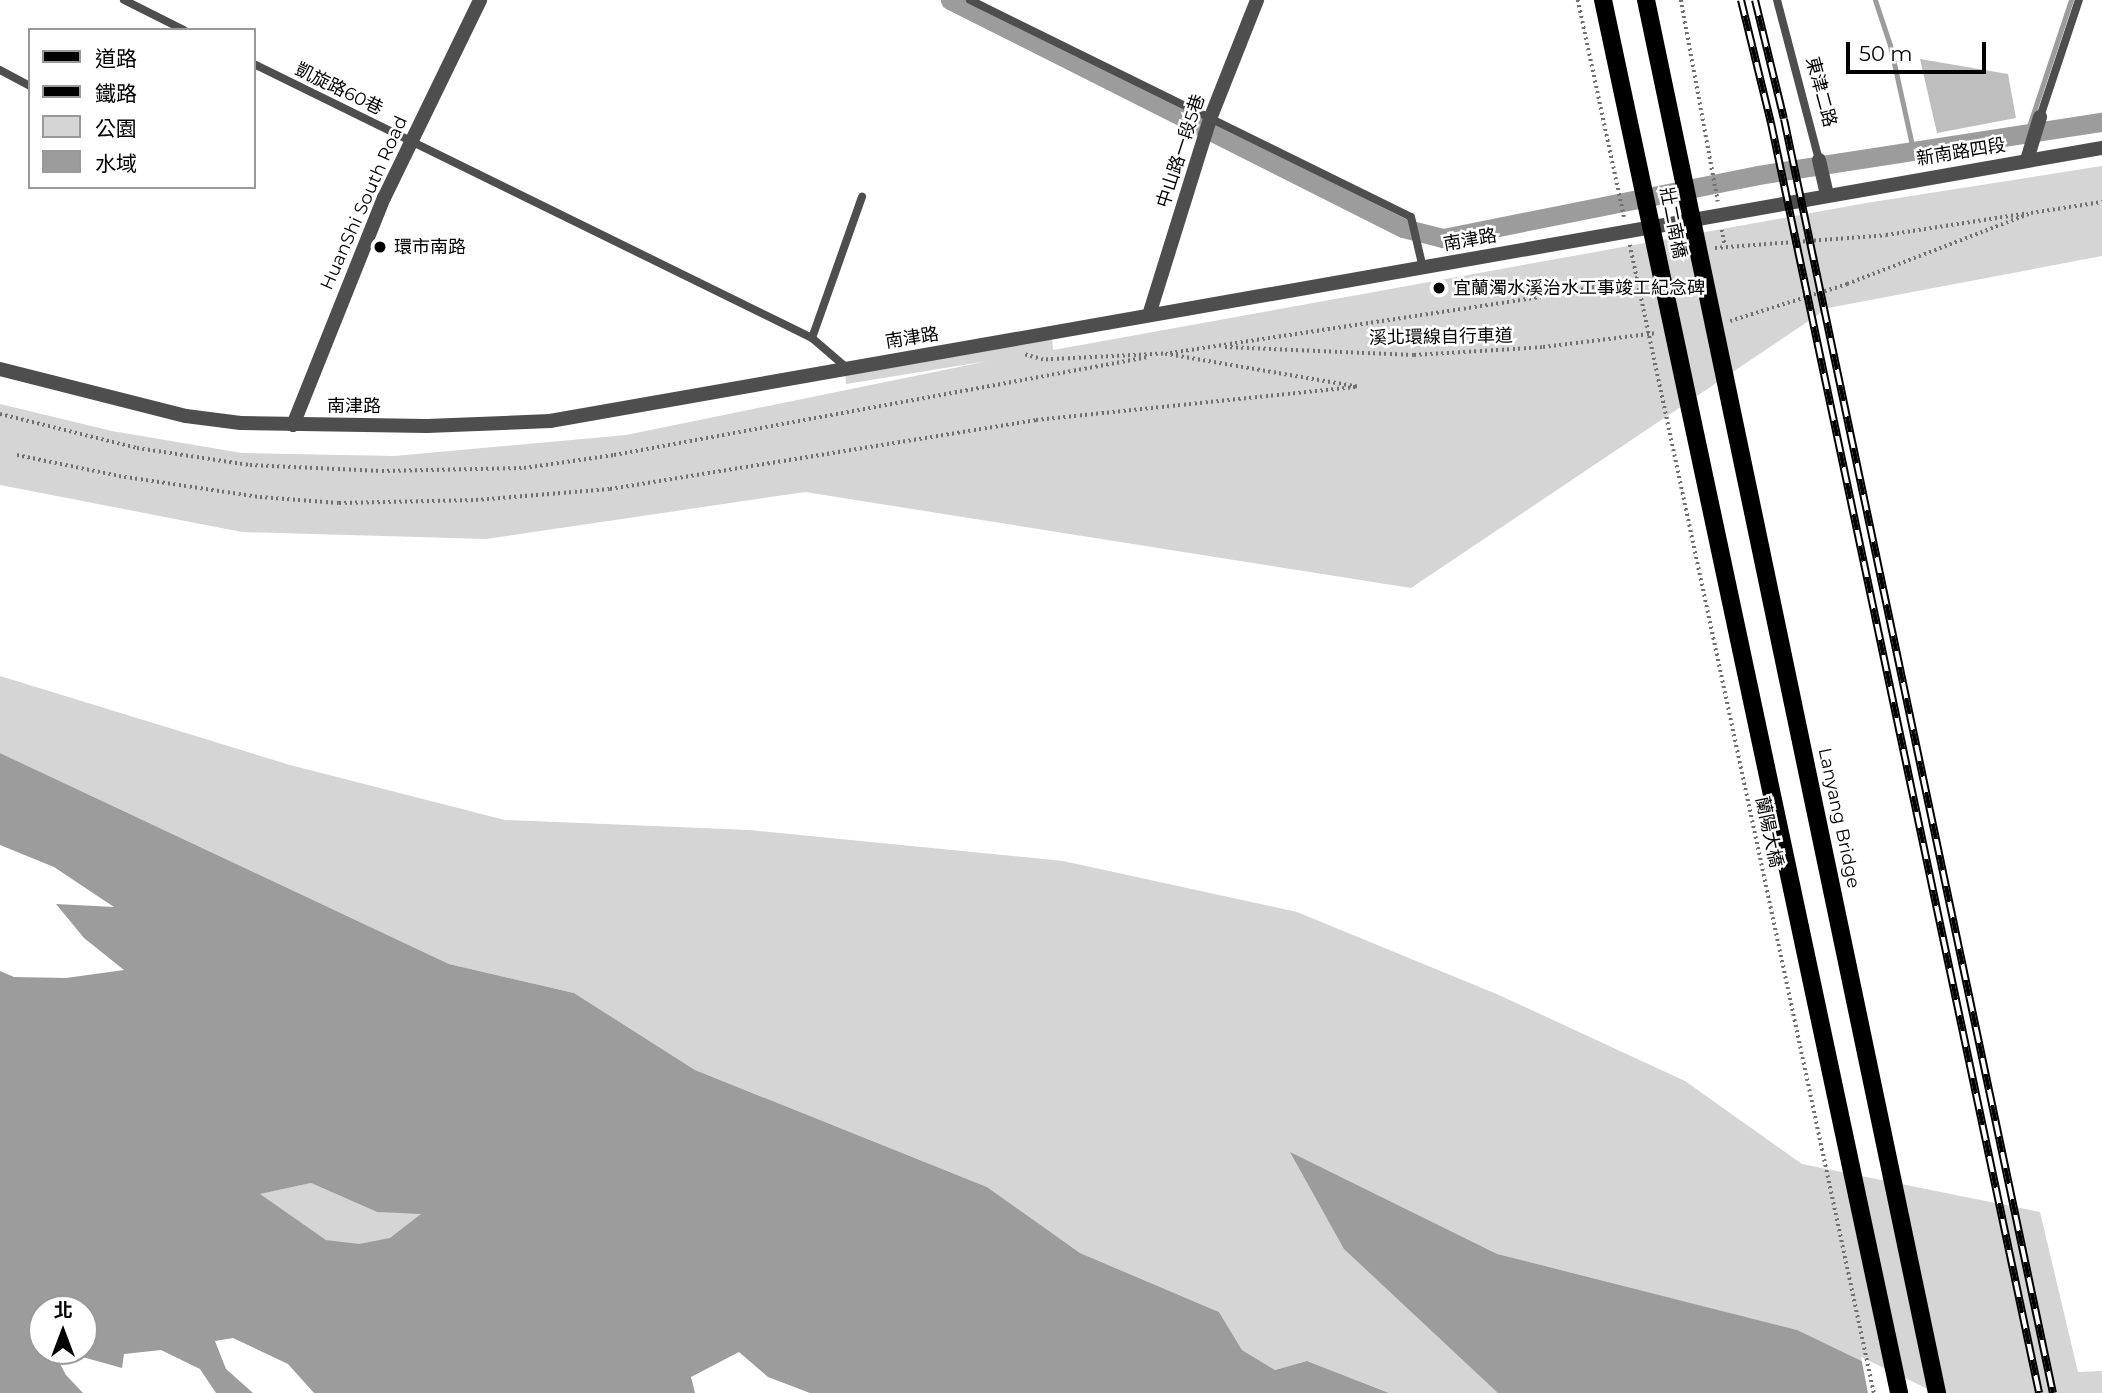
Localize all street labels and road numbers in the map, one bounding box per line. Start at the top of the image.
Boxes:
street label: 東津二路 [1801,54,1841,130]
street label: 凱旋路60巷 [292,58,386,120]
street label: 中山路一段5巷 [1152,91,1210,211]
street label: HuanShi South Road [316,113,412,293]
street label: 新南路四段 [1915,134,2007,170]
street label: 壯二南橋 [1656,186,1690,260]
street label: 南津路 [1442,225,1498,255]
street label: 南津路 [884,323,940,353]
street label: 溪北環線自行車道 [1369,325,1513,349]
street label: 南津路 [327,395,381,417]
street label: Lanyang Bridge [1814,746,1864,890]
street label: 蘭陽大橋 [1751,795,1787,869]

